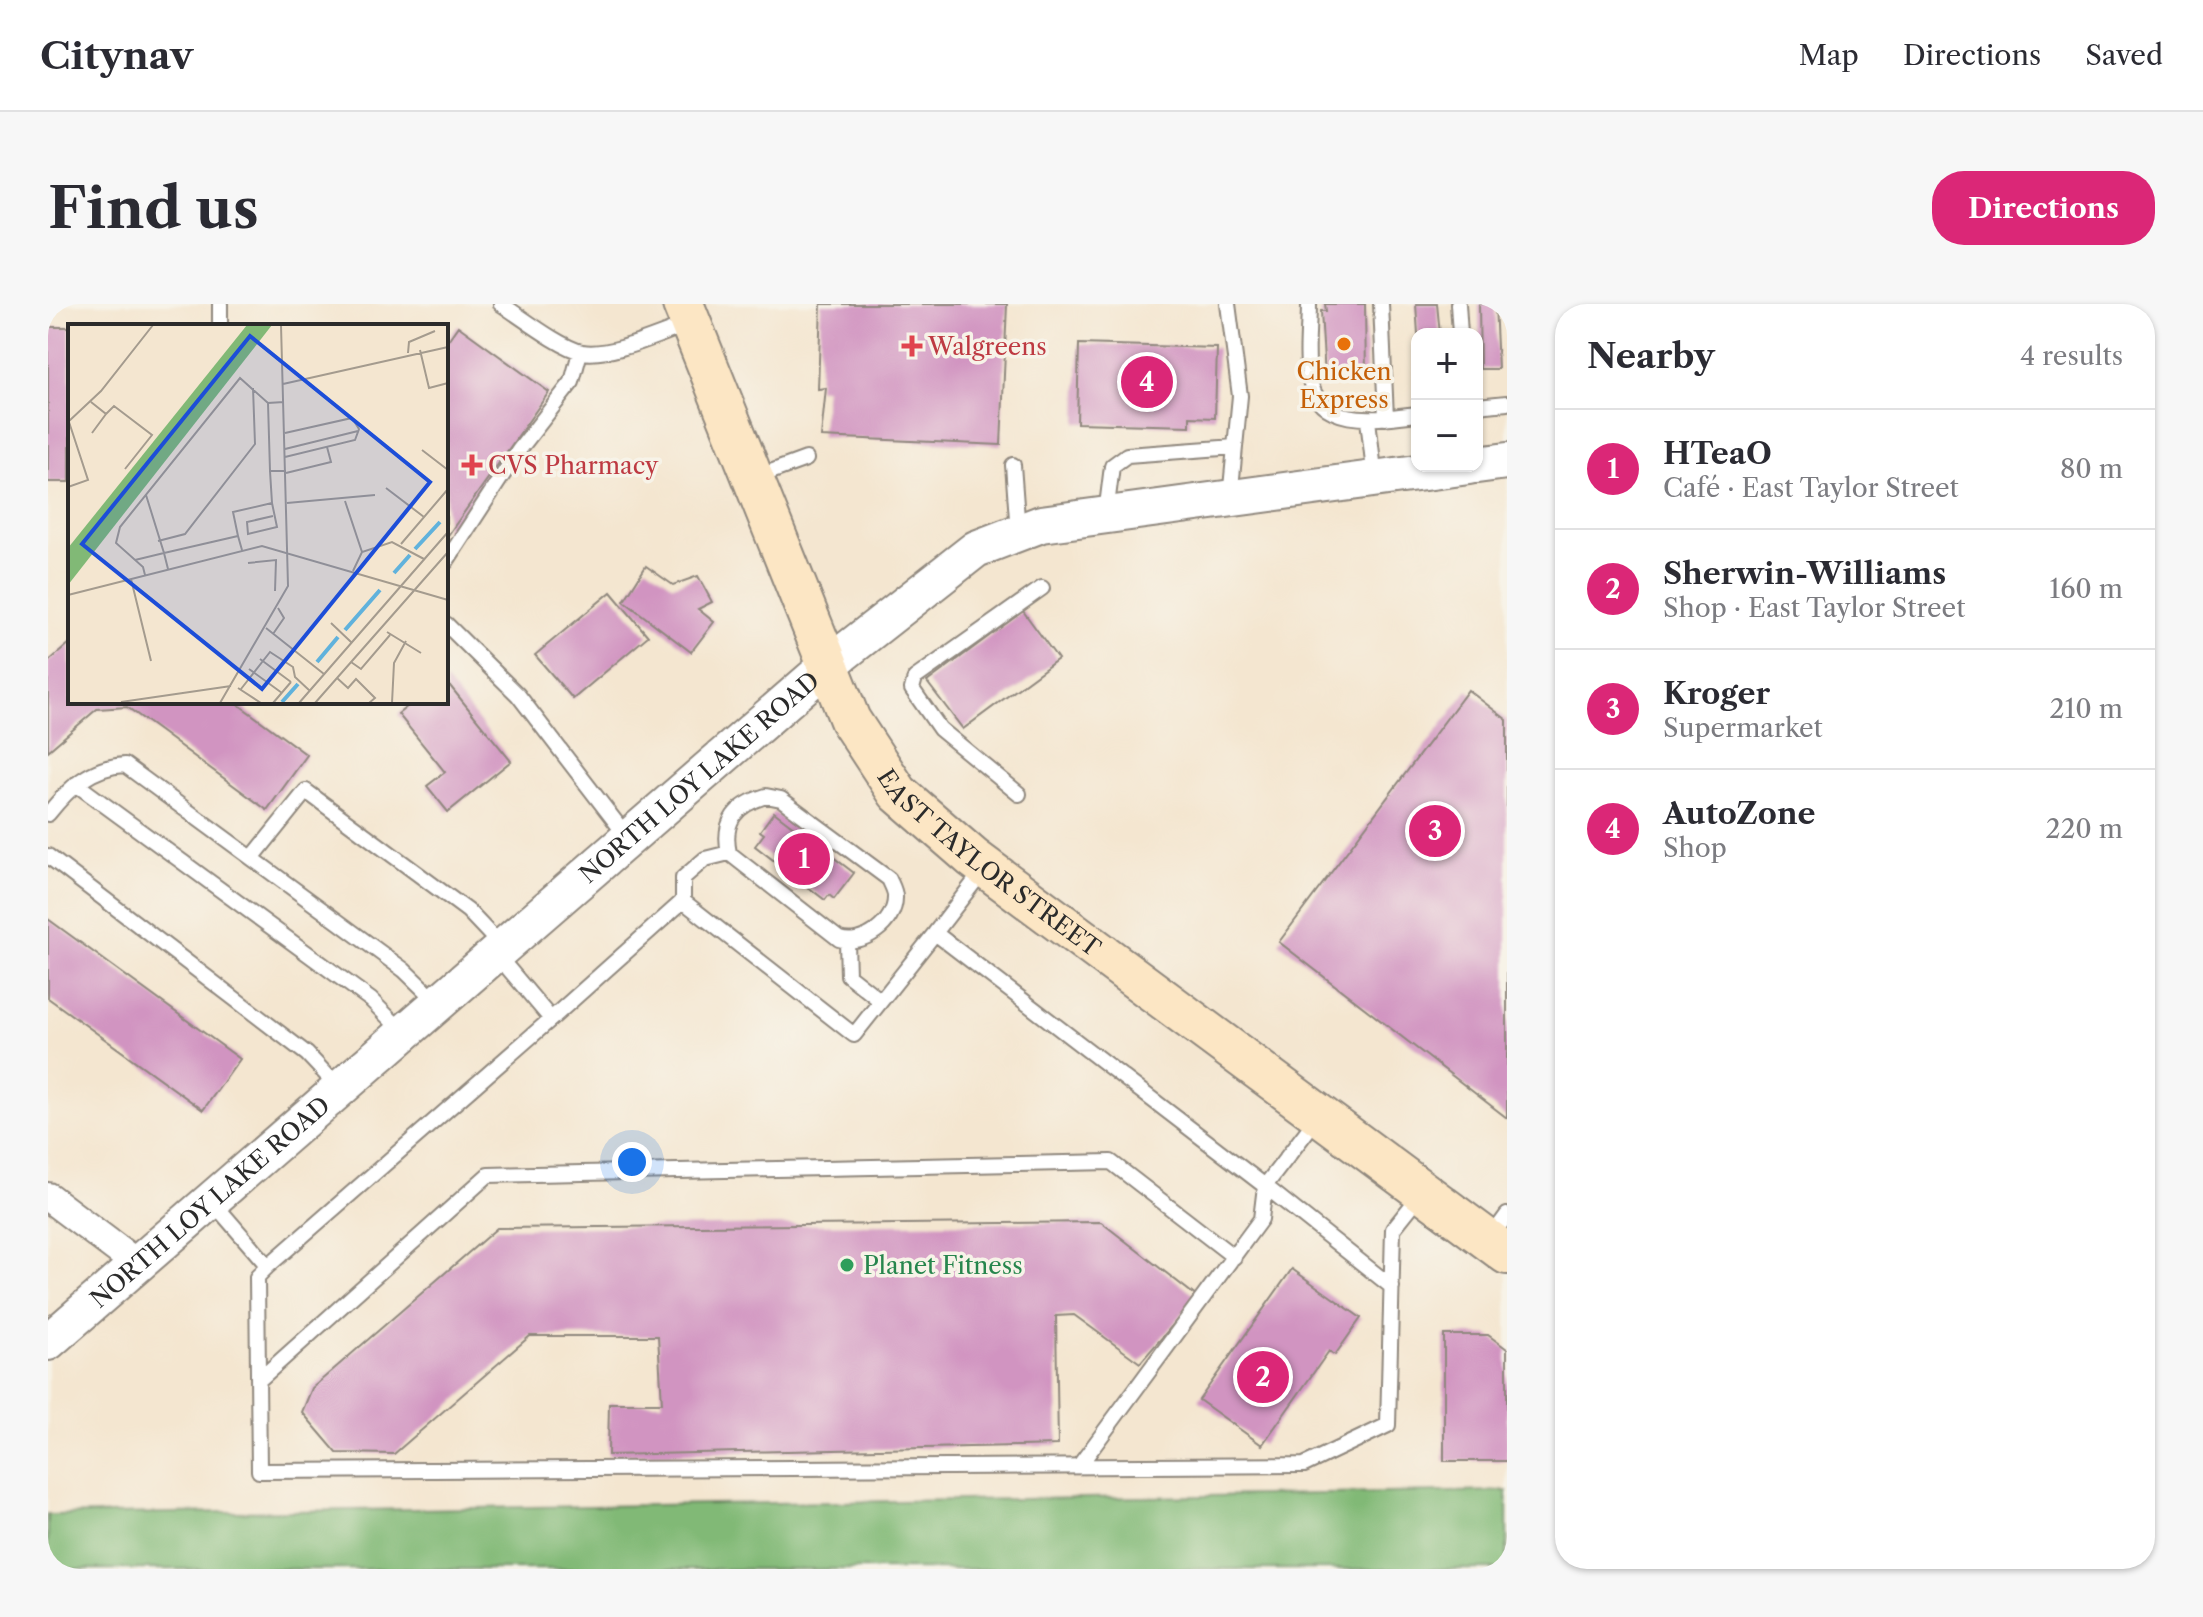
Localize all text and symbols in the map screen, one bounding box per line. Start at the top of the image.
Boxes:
text: Citynav [40,32,193,79]
text: Map [1799,38,1859,72]
text: Directions [1903,38,2041,72]
text: Saved [2085,38,2163,72]
button: Directions [1932,171,2155,245]
text: Find us [48,174,259,243]
inset map [68,324,448,704]
map controls [1411,328,1483,472]
button: + [1411,328,1483,400]
place label: Walgreens [927,332,1047,361]
marker: Chicken Express [1335,335,1353,353]
text: Nearby [1587,335,1715,377]
marker: Walgreens [903,337,921,355]
text: 4 results [2020,340,2123,372]
pin: 4 [1121,352,1173,412]
place label: Chicken Express [1297,357,1391,414]
button: − [1411,400,1483,472]
text: HTeaO [1663,435,1772,472]
place label: CVS Pharmacy [488,451,659,480]
text: 1 [1607,453,1619,485]
text: 80 m [2060,453,2123,485]
marker: CVS Pharmacy [463,456,481,474]
text: Café · East Taylor Street [1663,472,1959,504]
text: Sherwin-Williams [1663,555,1946,592]
text: 2 [1605,573,1621,605]
text: 160 m [2049,573,2123,605]
text: Shop · East Taylor Street [1663,592,1965,624]
street label: NORTH LOY LAKE ROAD [573,665,825,889]
text: Kroger [1663,675,1770,712]
text: 3 [1606,693,1620,725]
text: 210 m [2050,693,2123,725]
text: Supermarket [1663,712,1823,744]
street label: EAST TAYLOR STREET [872,763,1106,962]
text: AutoZone [1663,795,1815,832]
pin: 3 [1409,801,1461,861]
text: 4 [1605,813,1621,845]
text: 220 m [2045,813,2123,845]
pin: 1 [778,829,830,889]
text: Shop [1663,832,1727,864]
street label: NORTH LOY LAKE ROAD [84,1090,335,1313]
your location [612,1142,652,1182]
place label: Planet Fitness [863,1251,1023,1280]
marker: Planet Fitness [838,1256,856,1274]
pin: 2 [1237,1347,1289,1407]

